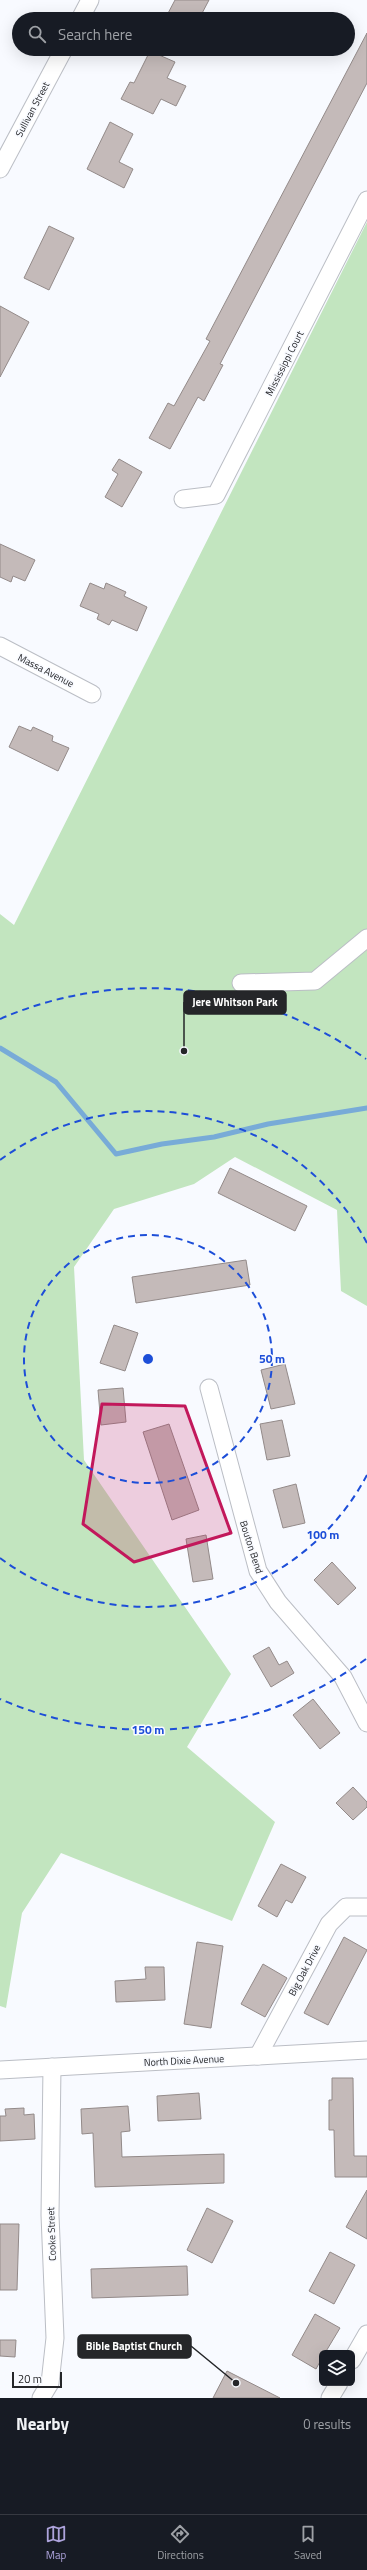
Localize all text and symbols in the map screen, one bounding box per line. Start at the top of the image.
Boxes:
search box [12,12,355,56]
icon: search [26,23,48,45]
text: Search here [58,23,132,46]
street label: Sullivan Street [12,79,54,140]
street label: Mississippi Court [262,328,308,398]
street label: Massa Avenue [15,650,76,691]
callout: Jere Whitson Park [184,991,286,1014]
text: Jere Whitson Park [192,994,278,1010]
text: 50 m [259,1349,285,1368]
centre of rings [141,1352,155,1366]
street label: Bouton Bend [236,1519,267,1576]
text: 100 m [307,1525,339,1544]
text: 150 m [132,1720,164,1739]
street label: Big Oak Drive [285,1942,324,1999]
street label: North Dixie Avenue [143,2051,225,2070]
street label: Cooke Street [43,2206,60,2261]
callout: Bible Baptist Church [78,2335,191,2358]
text: Bible Baptist Church [86,2338,182,2354]
map controls [319,2350,355,2386]
button: layers [319,2350,355,2386]
scale bar [12,2370,62,2389]
text: 20 m [18,2371,42,2387]
text: Nearby [16,2411,69,2437]
text: 0 results [303,2414,351,2434]
tab: Map [45,2523,67,2563]
tab: Directions [157,2523,204,2563]
tab: Saved [294,2523,322,2563]

